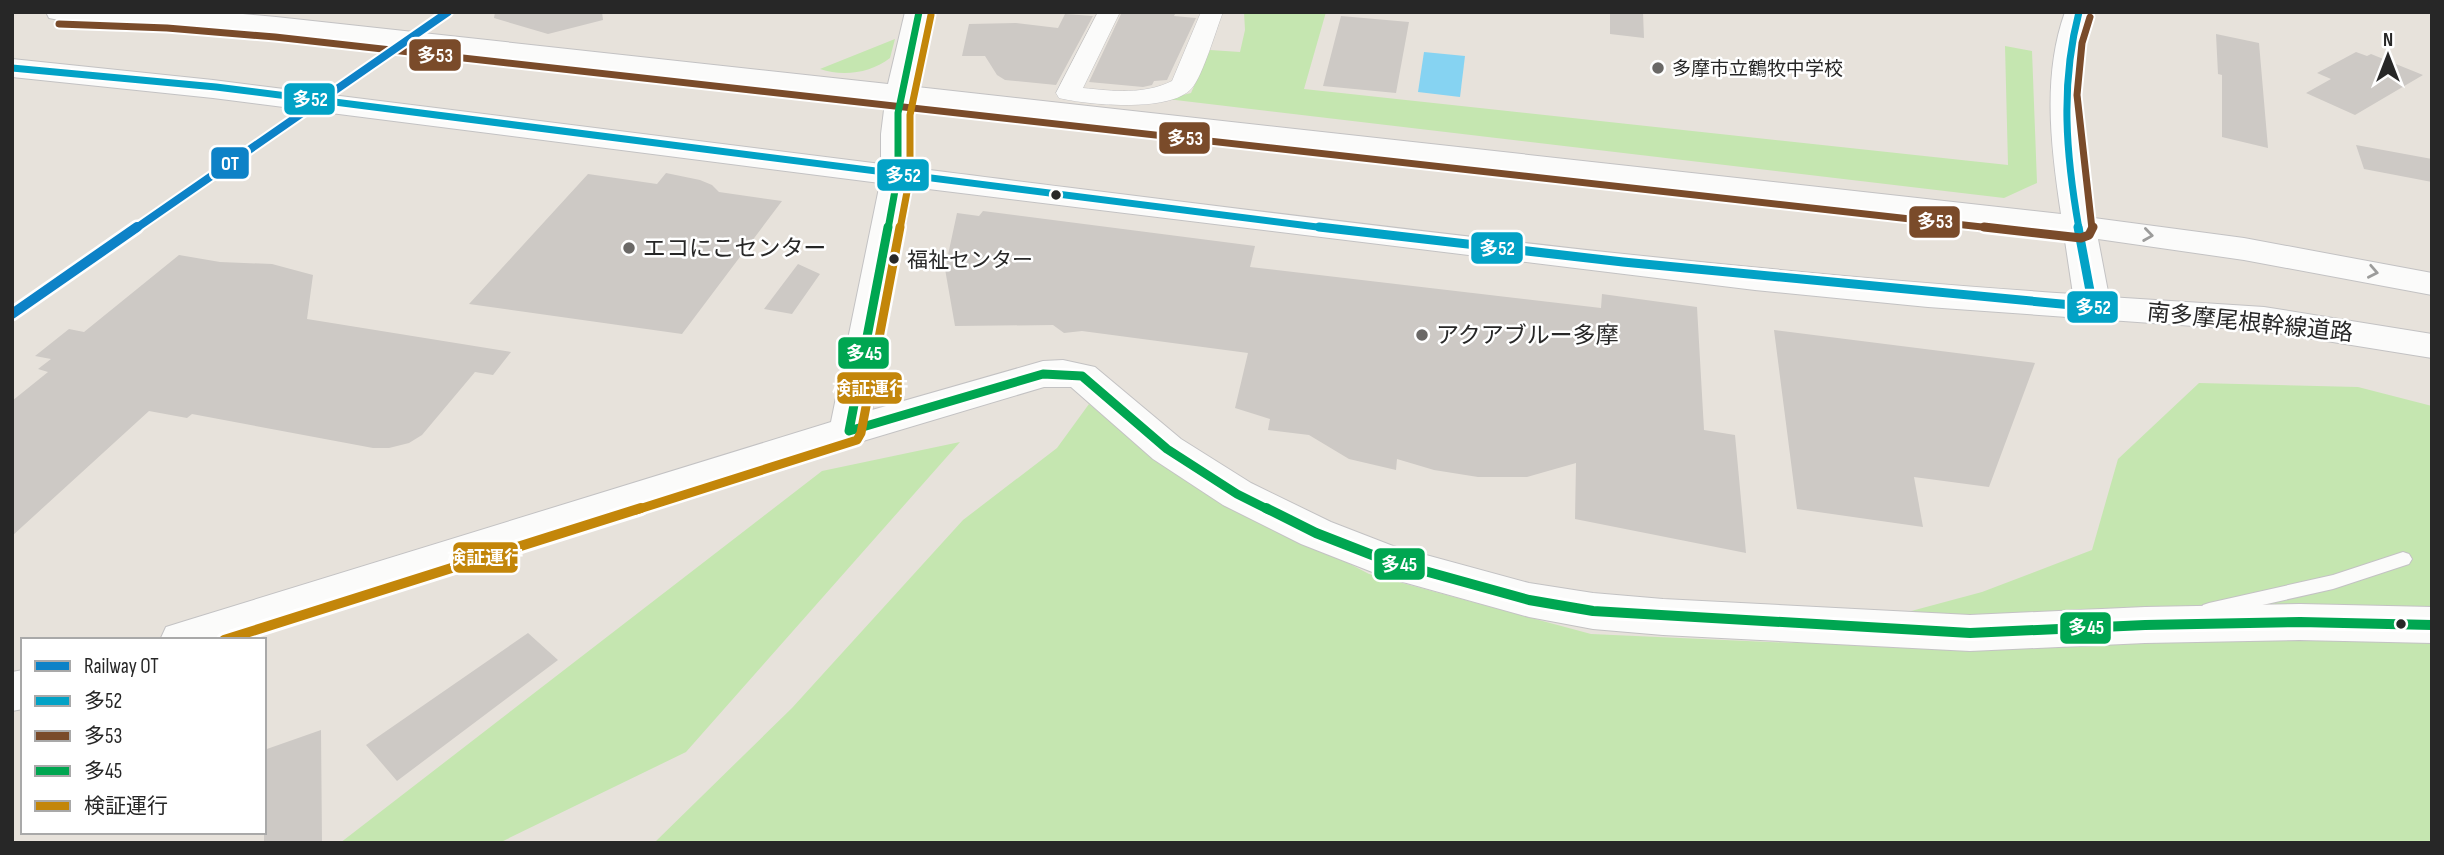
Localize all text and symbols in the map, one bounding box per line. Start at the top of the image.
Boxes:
north arrow [2353,21,2423,91]
text: N [2383,29,2393,52]
line badge: 多53 [408,38,462,72]
text: 多53 [417,45,453,68]
place label: 多摩市立鶴牧中学校 [1672,58,1843,81]
marker: 多摩市立鶴牧中学校 [1650,60,1666,76]
line badge: 多52 [283,82,336,116]
text: 多52 [292,89,328,112]
line badge: 多53 [1158,121,1211,155]
text: 多53 [1167,128,1203,151]
line badge: OT [210,146,250,180]
text: OT [221,153,239,176]
line badge: 多52 [876,158,930,192]
text: 多52 [885,165,921,188]
unlabelled marker [1049,188,1063,202]
line badge: 多53 [1908,205,1961,239]
text: 多53 [1917,211,1953,234]
one-way arrow [2143,227,2154,242]
line badge: 多52 [1470,231,1524,265]
place label: エコにこセンター [643,235,827,263]
text: 多52 [1479,238,1515,261]
marker: エコにこセンター [621,240,637,256]
place label: 福祉センター [907,248,1033,273]
marker: 福祉センター [887,252,901,266]
one-way arrow [2367,263,2379,278]
line badge: 多52 [2066,290,2119,324]
text: 多52 [2075,297,2111,320]
street label: 南多摩尾根幹線道路 [2145,298,2354,348]
place label: アクアブルー多摩 [1436,322,1619,350]
marker: アクアブルー多摩 [1414,327,1430,343]
line badge: 多45 [837,336,890,370]
text: 多45 [846,343,882,366]
line badge: 検証運行 [836,371,903,405]
text: 検証運行 [832,378,908,401]
line badge: 検証運行 [452,541,519,574]
text: 検証運行 [447,547,523,570]
line badge: 多45 [1373,547,1426,581]
text: 多45 [1381,554,1417,577]
line badge: 多45 [2059,611,2112,645]
text: 多45 [2068,617,2104,640]
unlabelled marker [2394,617,2408,631]
legend [21,638,266,834]
text: Railway OT [84,654,159,679]
text: 多52 [84,689,122,714]
text: 多53 [84,724,122,749]
text: 多45 [84,759,122,784]
text: 検証運行 [84,794,168,819]

